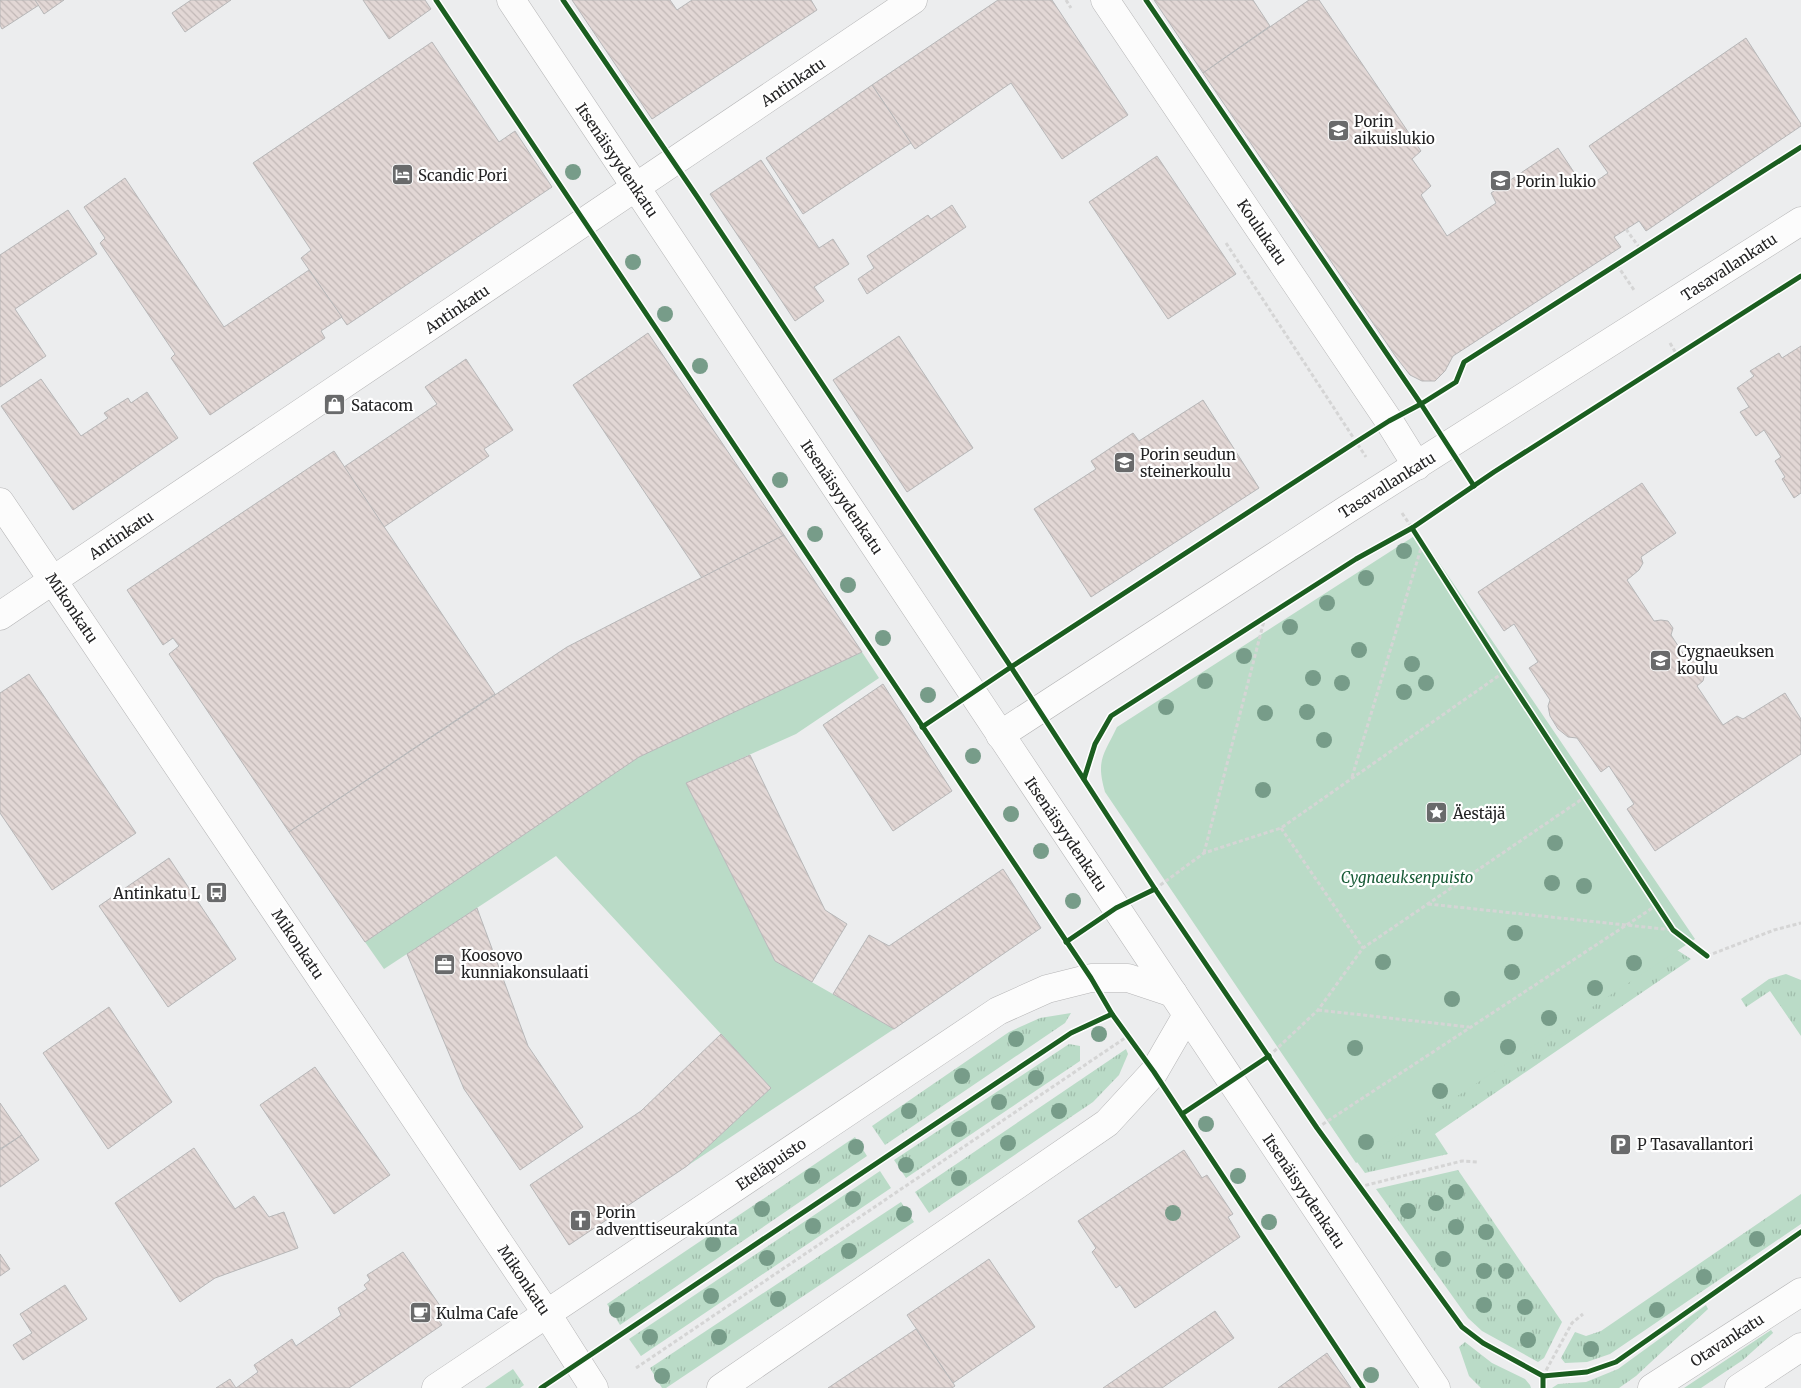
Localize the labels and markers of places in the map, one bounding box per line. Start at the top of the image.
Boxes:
place label: Porin aikuislukio [1354,112,1435,148]
school or university icon: Porin aikuislukio [1326,118,1350,142]
hotel icon: Scandic Pori [390,163,414,187]
place label: Scandic Pori [418,166,507,185]
school or university icon: Porin lukio [1488,169,1512,193]
place label: Porin lukio [1516,172,1596,191]
shop icon: Satacom [323,393,347,417]
place label: Satacom [351,396,413,415]
place label: Porin seudun steinerkoulu [1140,445,1236,481]
school or university icon: Porin seudun steinerkoulu [1112,451,1136,475]
place label: Cygnaeuksen koulu [1677,642,1774,678]
school or university icon: Cygnaeuksen koulu [1649,648,1673,672]
place icon: Äestäjä [1425,801,1449,825]
place label: Äestäjä [1452,804,1505,823]
bus stop icon: Antinkatu L [204,881,228,905]
place label: Antinkatu L [112,884,201,903]
place label: Koosovo kunniakonsulaati [461,946,589,982]
office icon: Koosovo kunniakonsulaati [433,952,457,976]
parking icon: P Tasavallantori [1609,1132,1633,1156]
place label: P Tasavallantori [1637,1135,1754,1154]
place label: Porin adventtiseurakunta [596,1203,738,1239]
church icon: Porin adventtiseurakunta [568,1209,592,1233]
cafe icon: Kulma Cafe [408,1301,432,1325]
place label: Kulma Cafe [436,1304,518,1323]

